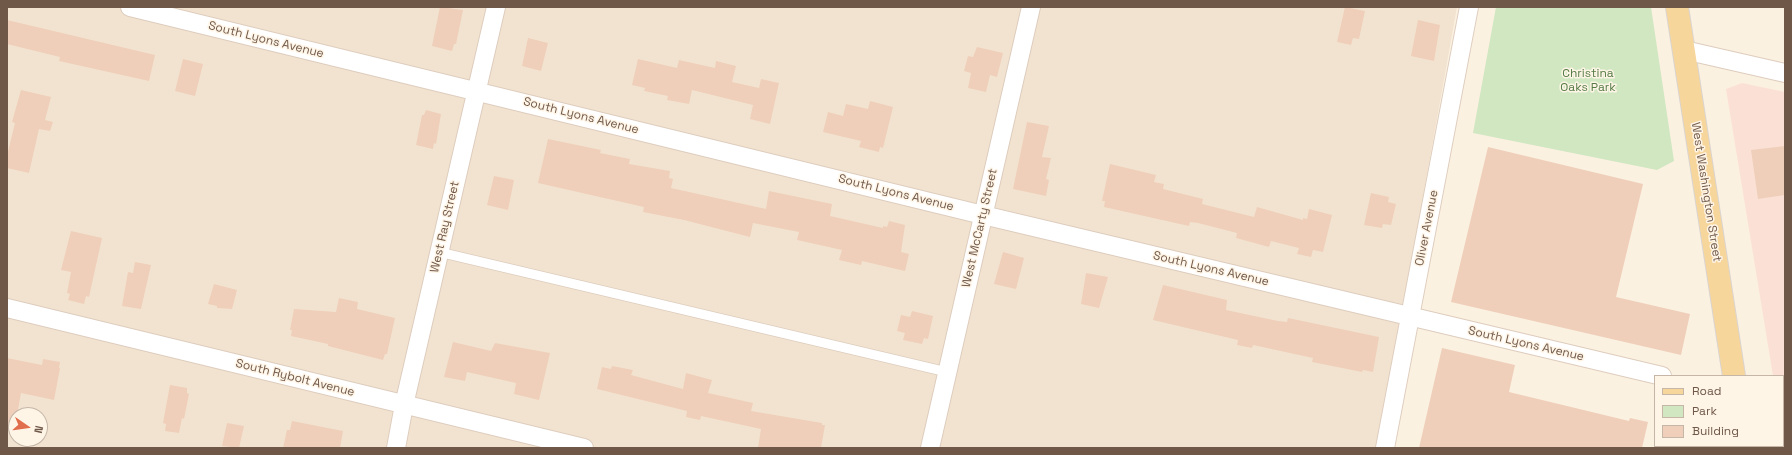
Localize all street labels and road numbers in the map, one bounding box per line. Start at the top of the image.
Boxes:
street label: South Lyons Avenue [207,19,325,61]
street label: South Lyons Avenue [522,95,640,137]
street label: West Washington Street [1688,121,1724,263]
street label: West McCarty Street [959,167,1001,289]
street label: South Lyons Avenue [837,172,955,214]
street label: West Ray Street [427,180,463,274]
street label: Oliver Avenue [1413,189,1441,267]
street label: South Lyons Avenue [1152,249,1270,289]
street label: South Lyons Avenue [1467,324,1585,364]
street label: South Rybolt Avenue [234,356,356,400]

